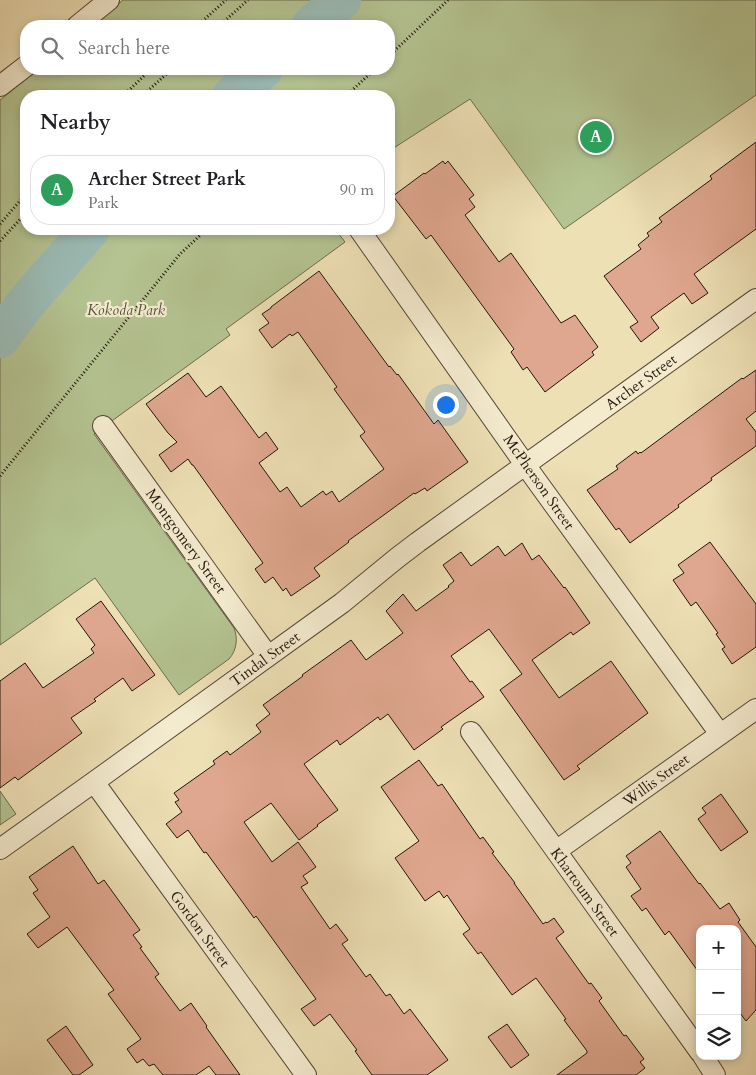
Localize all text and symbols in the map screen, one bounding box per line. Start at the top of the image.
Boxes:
search box [20,20,395,75]
icon: search [38,34,66,62]
text: Search here [78,35,170,61]
text: Nearby [40,108,111,137]
pin: A [580,118,612,156]
text: Archer Street Park [88,166,246,192]
text: A [51,179,63,201]
text: 90 m [340,179,374,201]
text: Park [88,192,119,214]
park label: Kokoda Park [87,300,166,320]
street label: Archer Street [601,349,681,415]
your location [433,392,459,418]
street label: McPherson Street [499,430,579,534]
street label: Montgomery Street [141,485,231,598]
street label: Tindal Street [226,627,304,691]
street label: Willis Street [618,749,694,812]
street label: Khartoum Street [546,844,624,941]
street label: Gordon Street [165,887,235,972]
map controls [696,925,741,1060]
button: + [696,925,741,970]
button: − [696,970,741,1015]
button: layers [696,1015,741,1060]

